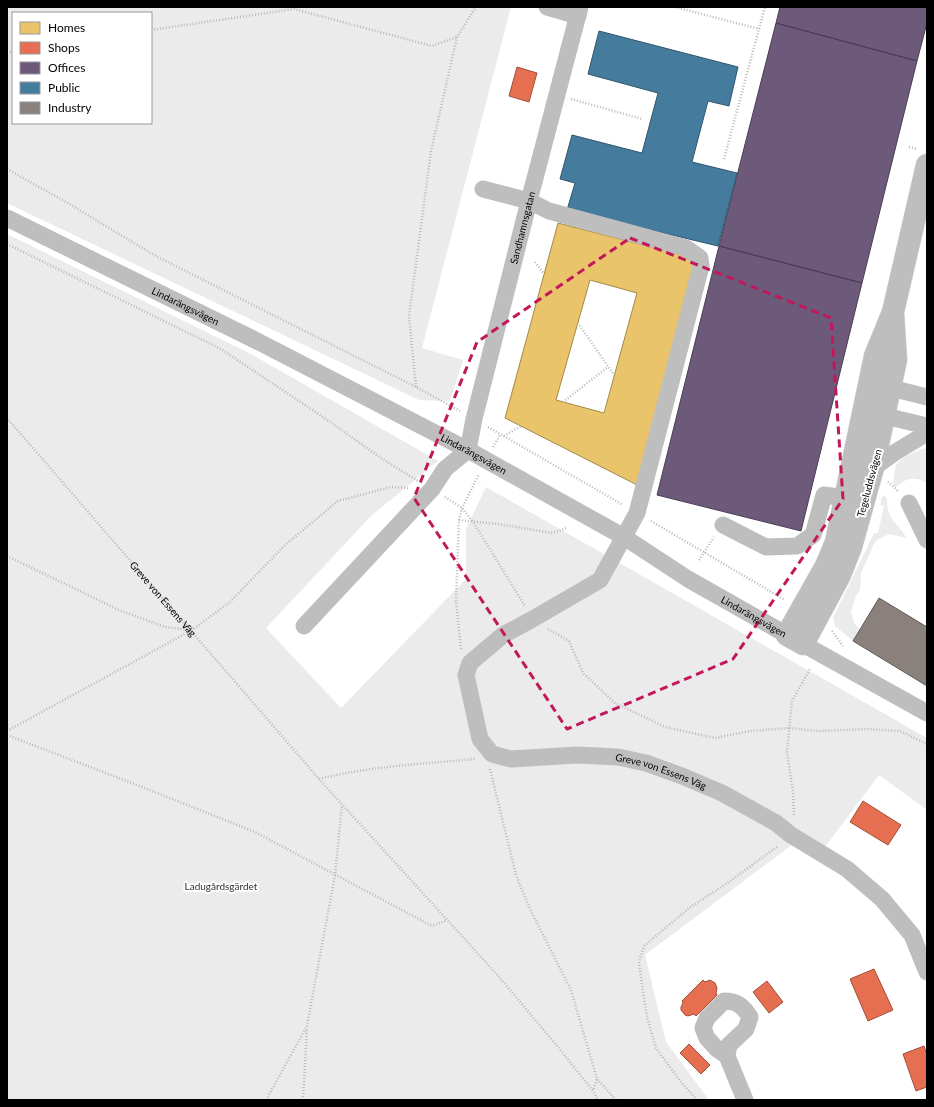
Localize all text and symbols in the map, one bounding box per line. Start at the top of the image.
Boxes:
legend [12,12,152,124]
text: Homes [48,20,85,35]
text: Shops [48,40,80,55]
text: Offices [48,60,85,75]
text: Public [48,80,80,95]
text: Industry [48,100,92,115]
street label: Sandhamnsgatan [507,190,537,265]
street label: Lindarängsvägen [150,284,221,327]
street label: Lindarängsvägen [439,431,509,476]
street label: Tegeluddsvägen [854,448,884,518]
street label: Greve von Essens Väg [128,559,199,639]
street label: Lindarängsvägen [719,593,789,640]
street label: Greve von Essens Väg [614,751,708,792]
park label: Ladugårdsgärdet [185,880,258,892]

